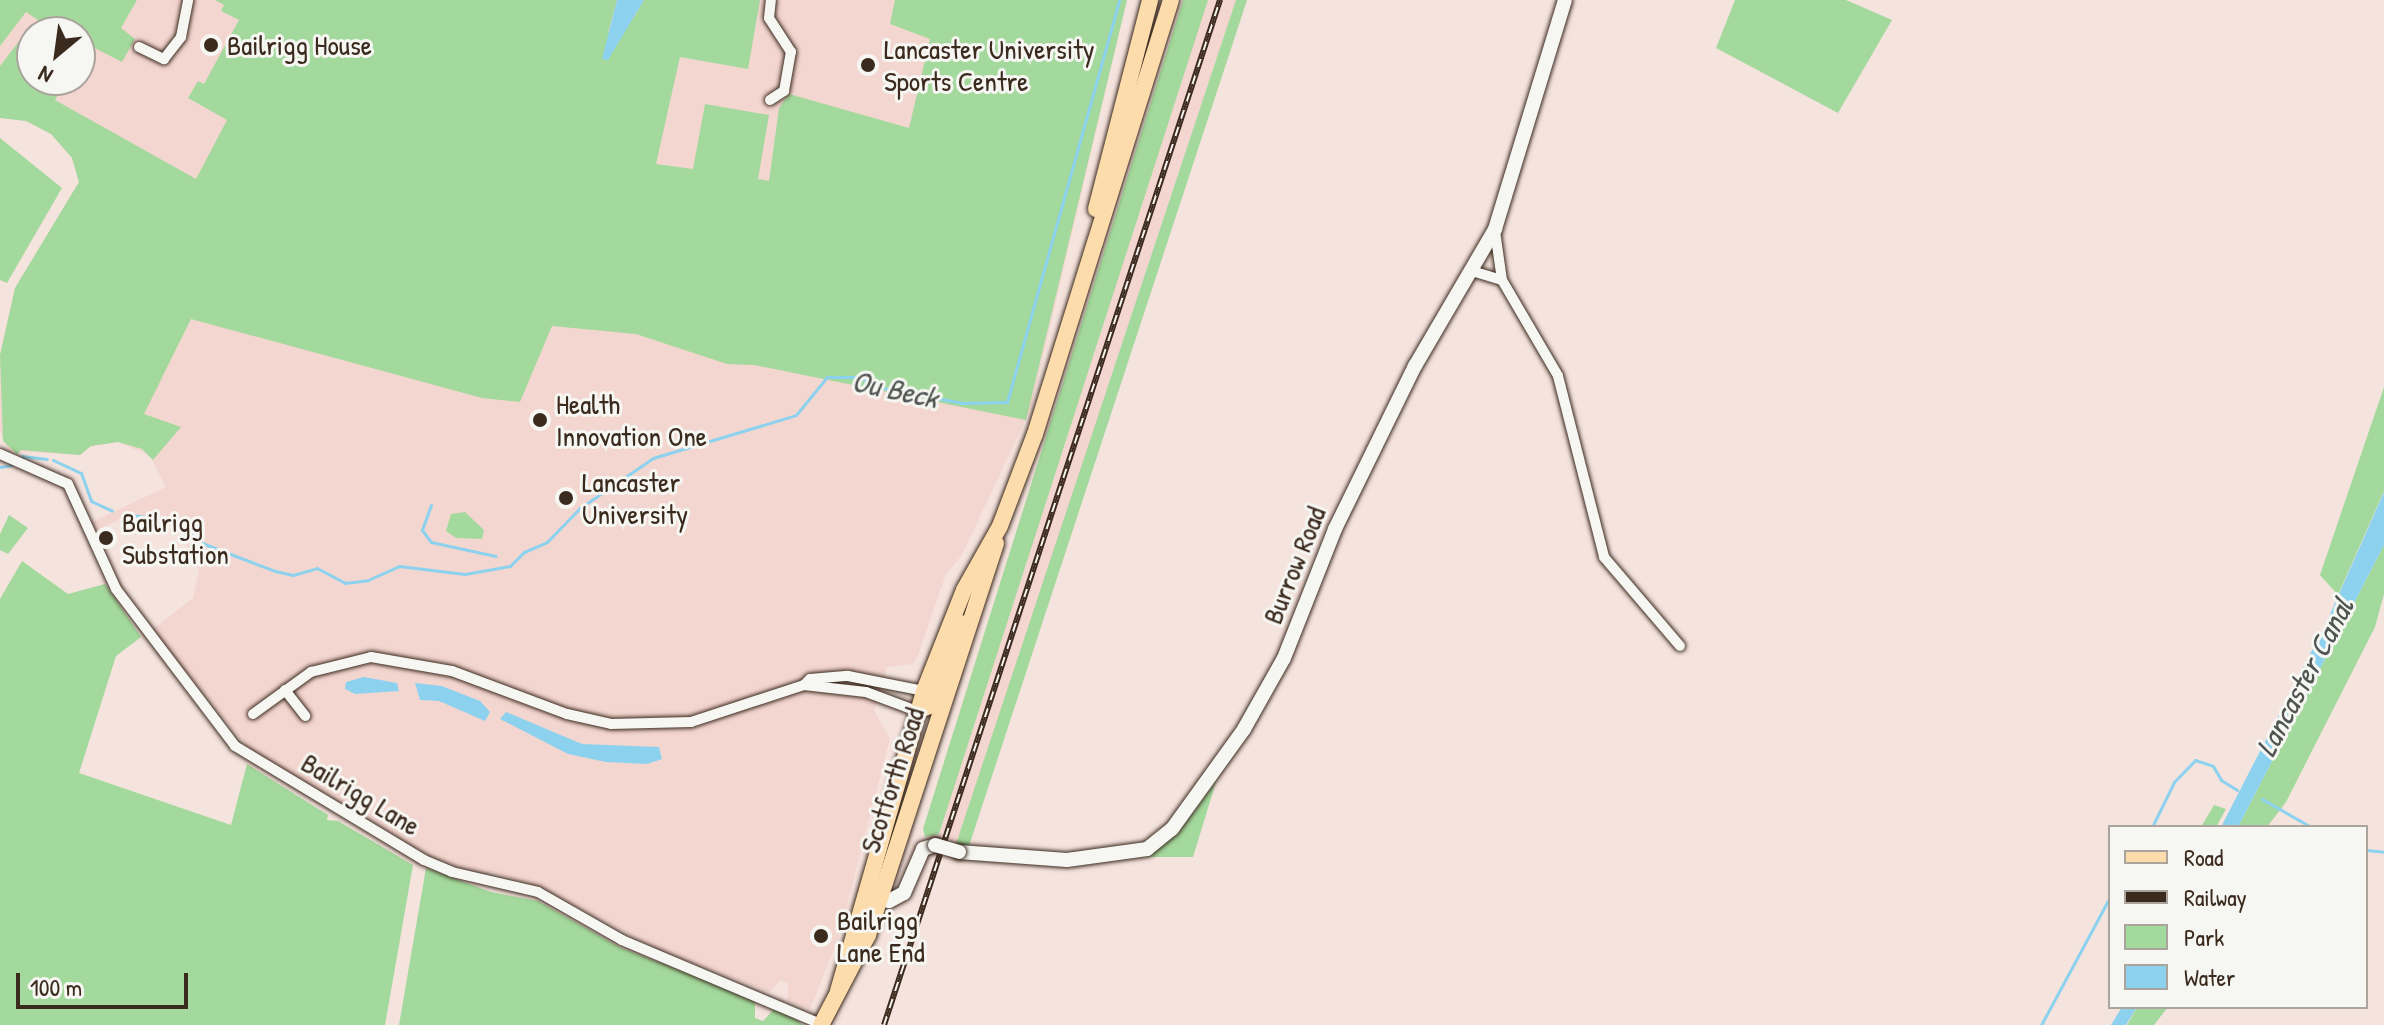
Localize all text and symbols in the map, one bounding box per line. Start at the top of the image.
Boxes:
north arrow [16,16,96,96]
place label: Bailrigg House [227,28,372,62]
place label: Lancaster University Sports Centre [884,32,1095,98]
marker: Bailrigg House [202,36,220,54]
marker: Lancaster University Sports Centre [859,56,877,74]
text: N [33,59,58,91]
water label: Ou Beck [849,362,941,416]
place label: Health Innovation One [556,387,707,453]
marker: Health Innovation One [531,411,549,429]
place label: Lancaster University [582,465,688,531]
marker: Lancaster University [557,489,575,507]
street label: Burrow Road [1255,501,1333,629]
place label: Bailrigg Substation [122,505,229,571]
marker: Bailrigg Substation [97,529,115,547]
water label: Lancaster Canal [2247,592,2361,762]
street label: Scotforth Road [853,703,931,857]
street label: Bailrigg Lane [296,745,426,843]
legend [2108,825,2368,1009]
text: Road [2184,841,2223,873]
text: Railway [2184,881,2247,913]
place label: Bailrigg Lane End [837,903,925,969]
text: Park [2184,921,2224,953]
marker: Bailrigg Lane End [812,927,830,945]
scale bar [20,957,192,1007]
text: Water [2184,961,2235,993]
text: 100 m [30,971,82,1003]

